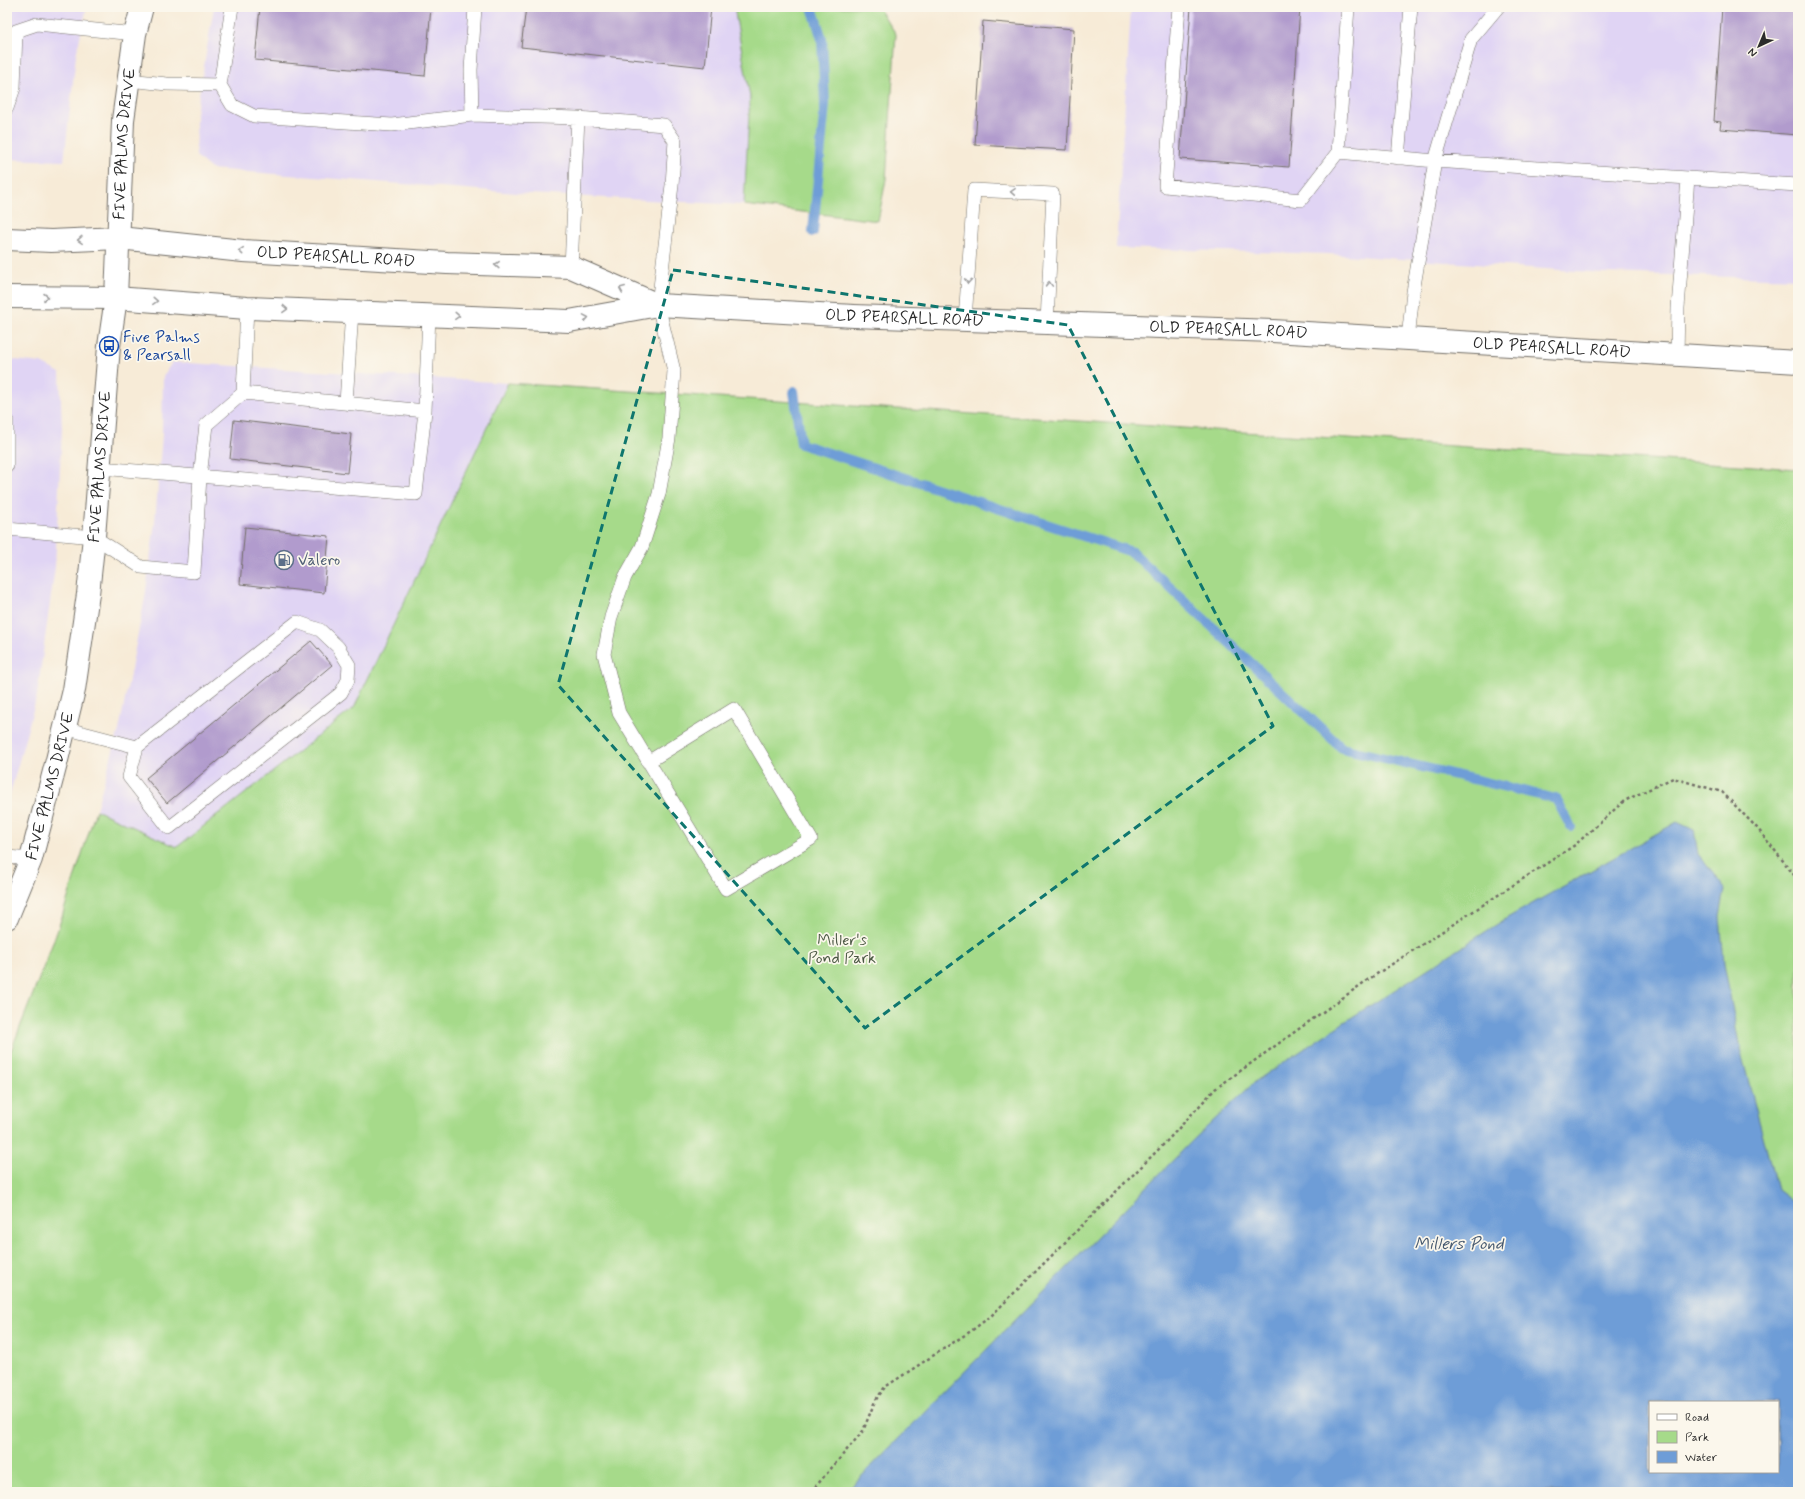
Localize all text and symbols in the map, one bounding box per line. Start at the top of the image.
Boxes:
north arrow [1739,26,1779,66]
text: N [1745,45,1760,60]
street label: FIVE PALMS DRIVE [109,67,141,220]
one-way arrow [1010,188,1016,196]
one-way arrow [77,236,83,244]
street label: OLD PEARSALL ROAD [256,241,416,272]
one-way arrow [238,247,244,256]
one-way arrow [494,261,500,269]
one-way arrow [963,277,972,284]
one-way arrow [1045,281,1053,287]
one-way arrow [619,286,626,294]
one-way arrow [43,293,49,301]
one-way arrow [152,297,158,306]
street label: OLD PEARSALL ROAD [825,304,984,331]
one-way arrow [282,305,288,313]
one-way arrow [454,312,460,320]
one-way arrow [583,314,589,323]
street label: OLD PEARSALL ROAD [1149,316,1308,344]
place label: Five Palms & Pearsall [123,327,200,366]
street label: OLD PEARSALL ROAD [1472,332,1632,363]
bus stop icon: Five Palms & Pearsall [98,335,120,357]
street label: FIVE PALMS DRIVE [83,390,116,544]
fuel station icon: Valero [273,549,295,571]
place label: Valero [298,550,340,571]
street label: FIVE PALMS DRIVE [21,710,79,862]
park label: Miller's Pond Park [808,930,876,969]
water label: Millers Pond [1414,1233,1505,1255]
legend [1649,1401,1779,1473]
text: Road [1685,1410,1709,1426]
text: Park [1685,1430,1709,1446]
text: Water [1685,1450,1717,1466]

